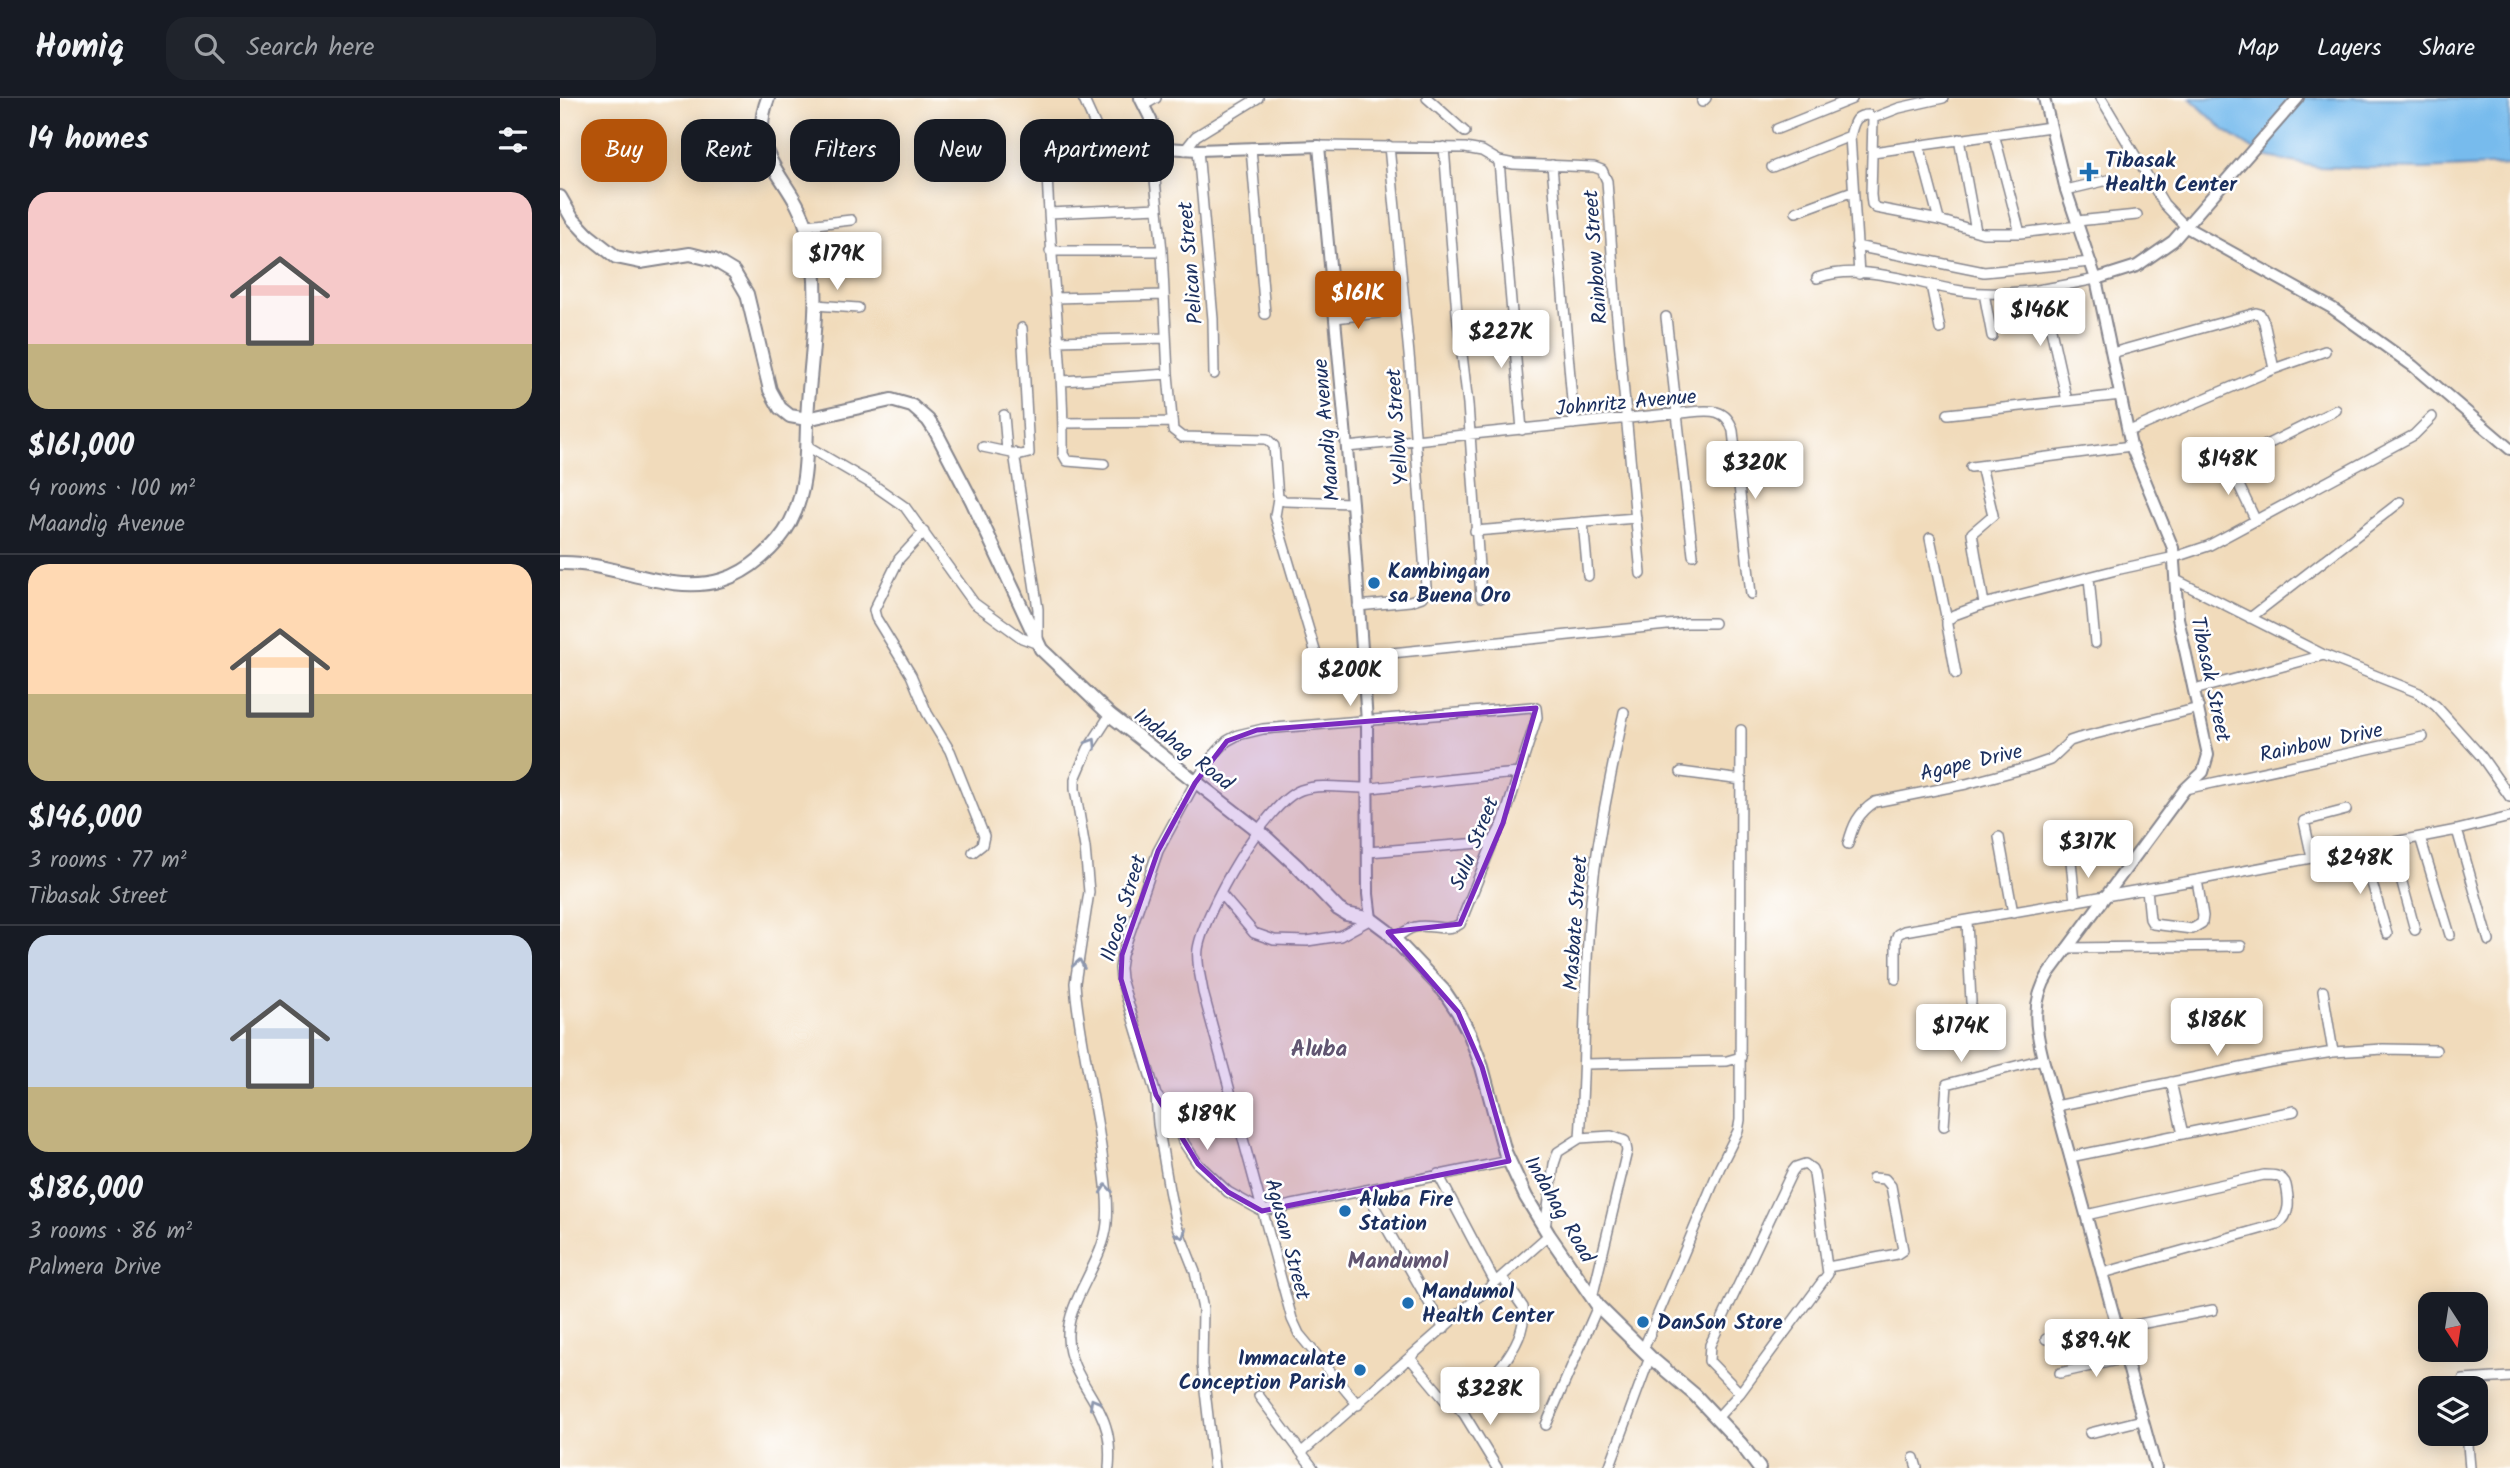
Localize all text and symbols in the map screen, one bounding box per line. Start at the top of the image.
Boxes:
search box [166,17,656,80]
text: Homiq [35,22,124,75]
text: Search here [246,27,374,69]
icon: search [190,29,228,67]
text: Map [2237,29,2279,68]
text: Layers [2317,29,2381,68]
text: Share [2419,29,2475,68]
text: 14 homes [28,116,149,164]
chip: Buy [581,119,667,182]
chip: Rent [681,119,776,182]
chip: Filters [790,119,900,182]
chip: New [914,119,1006,182]
chip: Apartment [1020,119,1174,182]
icon: filters [494,121,532,159]
place label: Tibasak Health Center [2105,145,2238,202]
marker: Tibasak Health Center [2079,162,2099,182]
street label: Rainbow Street [1575,188,1618,325]
street label: Pelican Street [1170,199,1213,326]
pin: $179K [788,232,886,292]
text: $179K [809,237,865,273]
icon: home [217,238,343,364]
pin: $161K [1309,272,1407,331]
text: $161K [1331,276,1385,312]
pin: $146K [1991,288,2089,348]
text: $146K [2010,293,2070,329]
pin: $227K [1452,310,1550,370]
text: $227K [1468,315,1534,351]
street label: Maandig Avenue [1305,357,1350,503]
street label: Yellow Street [1378,366,1419,486]
street label: Johnritz Avenue [1554,381,1699,426]
text: $161,000 [28,423,134,471]
pin: $148K [2179,438,2277,497]
pin: $320K [1706,442,1804,501]
text: $148K [2198,442,2258,478]
text: $320K [1722,446,1788,482]
text: 4 rooms · 100 m² [28,471,195,507]
text: Maandig Avenue [28,507,185,543]
place label: Kambingan sa Buena Oro [1388,556,1511,613]
marker: Kambingan sa Buena Oro [1366,575,1382,591]
icon: home [217,610,343,736]
street label: Tibasak Street [2180,614,2239,746]
pin: $200K [1301,648,1399,708]
text: $200K [1318,653,1382,689]
street label: Indahag Road [1126,700,1241,800]
street label: Rainbow Drive [2257,714,2387,773]
street label: Agape Drive [1917,736,2026,791]
one-way arrow [1084,737,1097,750]
street label: Sulu Street [1442,791,1509,895]
text: $146,000 [28,795,141,843]
pin: $317K [2039,820,2137,880]
text: $317K [2059,825,2117,861]
pin: $248K [2311,836,2409,896]
text: $248K [2327,841,2393,877]
text: 3 rooms · 77 m² [28,843,187,879]
street label: Ilocos Street [1092,850,1157,966]
street label: Masbate Street [1555,854,1598,992]
text: Tibasak Street [28,879,168,915]
one-way arrow [1071,958,1086,970]
icon: home [217,981,343,1107]
pin: $186K [2168,998,2266,1058]
text: $186K [2187,1003,2247,1039]
pin: $174K [1912,1004,2010,1064]
text: $174K [1932,1009,1990,1045]
district label: Aluba [1291,1032,1348,1068]
pin: $189K [1158,1093,1256,1152]
text: $189K [1177,1097,1237,1133]
street label: Indahag Road [1515,1150,1603,1270]
text: $186,000 [28,1166,143,1214]
street label: Agusan Street [1254,1175,1319,1305]
one-way arrow [1099,1183,1114,1194]
place label: Aluba Fire Station [1359,1184,1453,1241]
marker: Aluba Fire Station [1337,1203,1353,1219]
text: 3 rooms · 86 m² [28,1214,192,1250]
one-way arrow [1172,1228,1186,1240]
district label: Mandumol [1348,1244,1449,1280]
text: Palmera Drive [28,1250,161,1286]
place label: Mandumol Health Center [1422,1276,1555,1333]
north arrow [2418,1292,2488,1362]
map controls [2418,1292,2488,1446]
marker: Mandumol Health Center [1400,1295,1416,1311]
place label: DanSon Store [1657,1307,1783,1340]
marker: DanSon Store [1635,1314,1651,1330]
pin: $89.4K [2039,1320,2153,1379]
text: $89.4K [2061,1324,2131,1360]
place label: Immaculate Conception Parish [1179,1343,1346,1400]
marker: Immaculate Conception Parish [1352,1362,1368,1378]
pin: $328K [1441,1368,1539,1427]
text: $328K [1456,1372,1524,1408]
button: layers [2418,1376,2488,1446]
one-way arrow [1089,1397,1102,1410]

